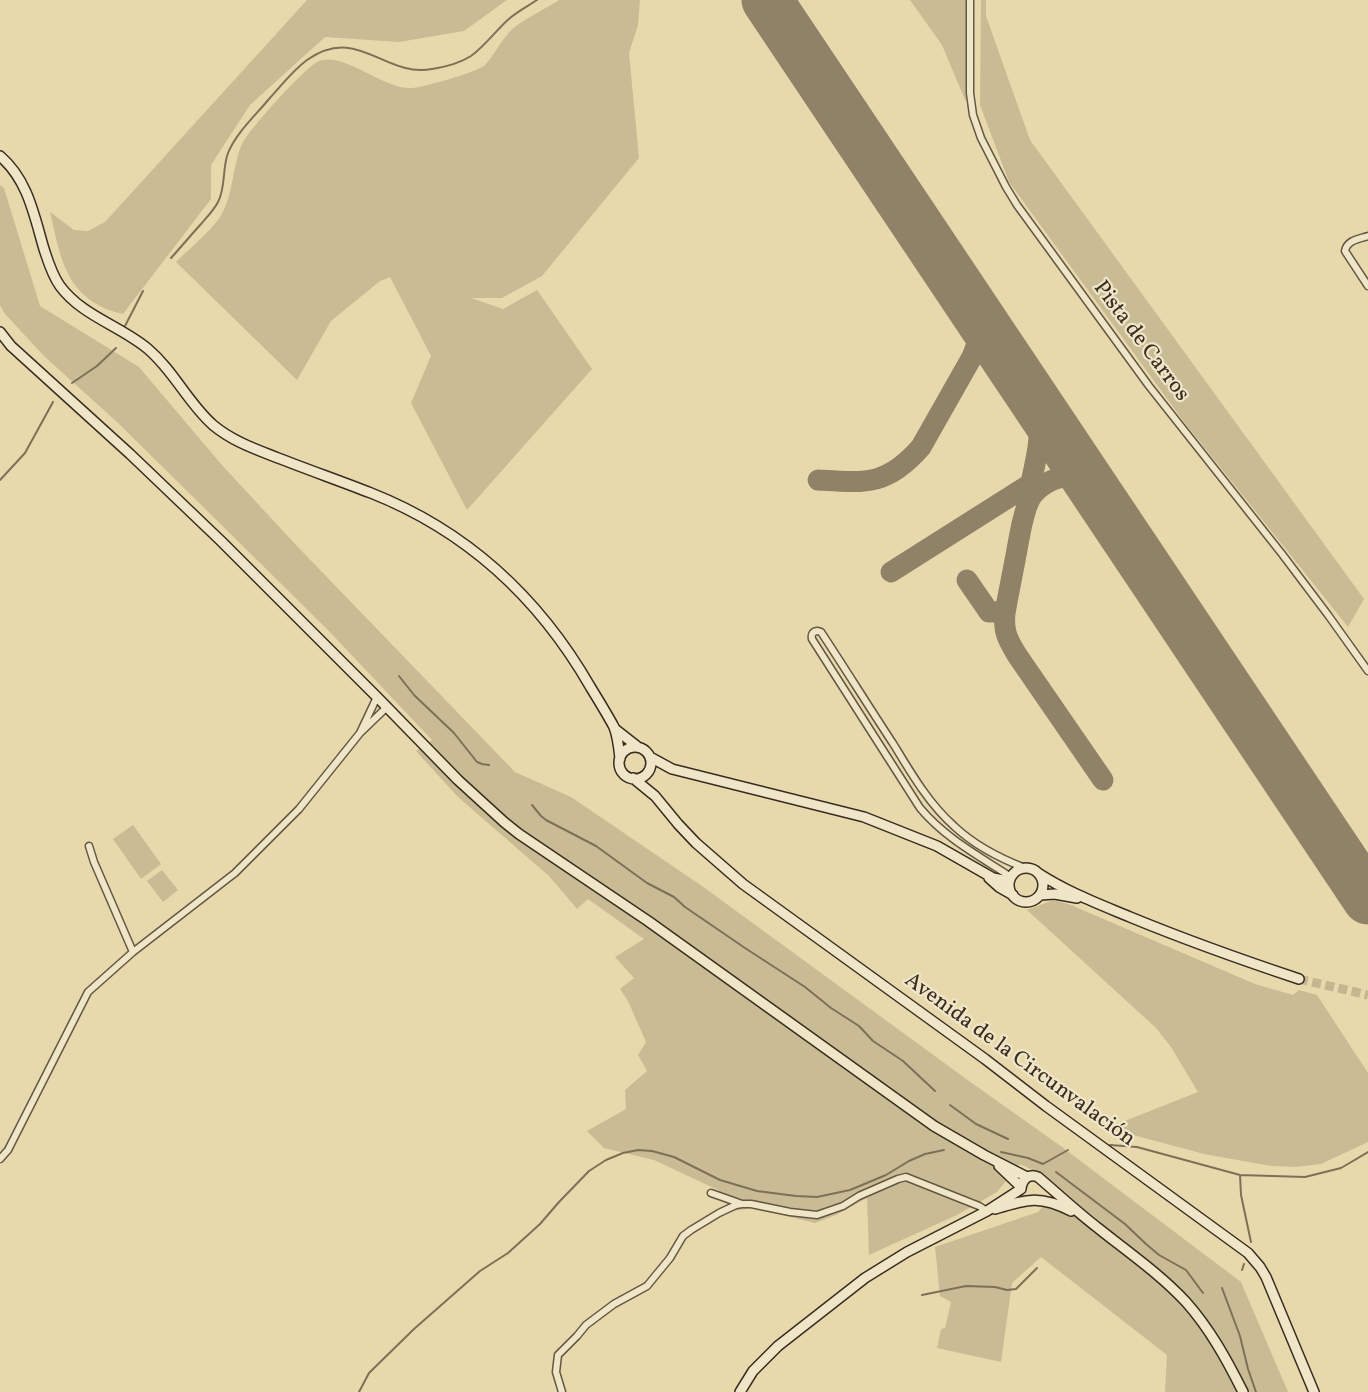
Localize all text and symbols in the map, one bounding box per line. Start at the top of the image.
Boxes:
street label: Pista de Carros [1086,277,1194,407]
street label: Avenida de la Circunvalación [898,968,1140,1154]

